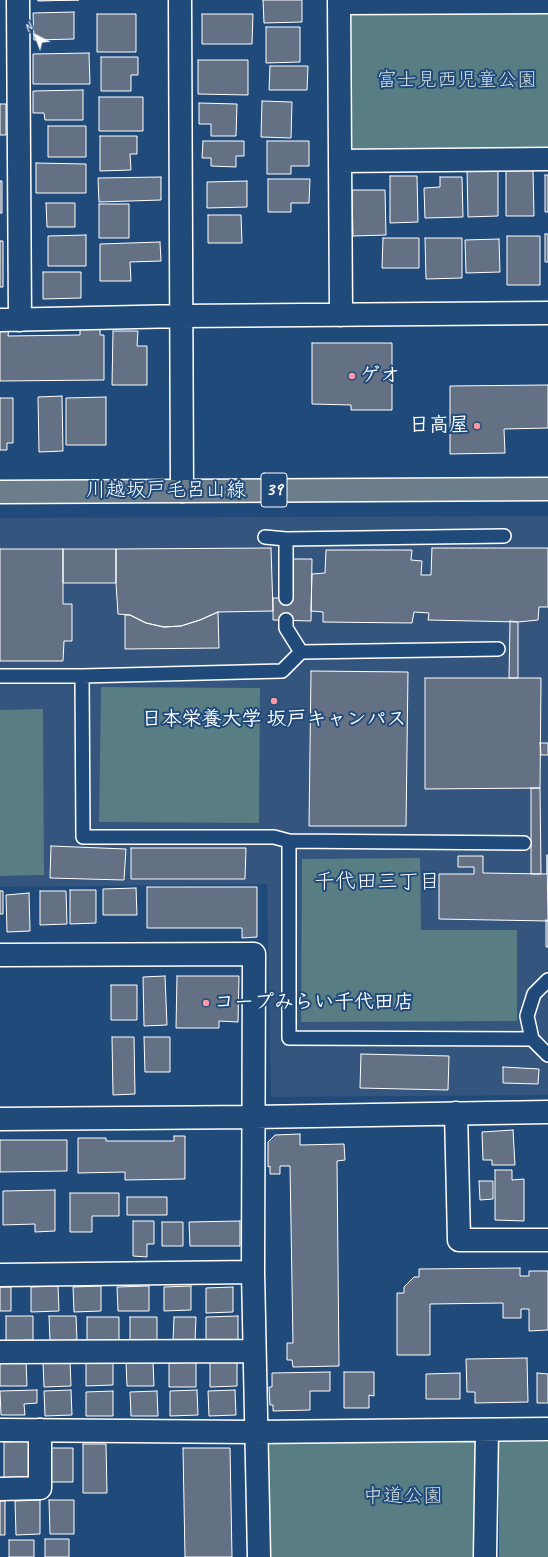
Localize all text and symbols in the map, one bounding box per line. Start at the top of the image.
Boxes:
north arrow [16,16,56,56]
text: N [21,20,35,35]
park label: 富士見西児童公園 [377,69,537,93]
place label: ゲオ [360,364,400,388]
marker: ゲオ [347,371,357,381]
place label: 日高屋 [409,414,469,438]
marker: 日高屋 [472,421,482,431]
road number: 39 [261,473,287,507]
street label: 川越坂戸毛呂山線 [86,479,246,503]
marker: 日本栄養大学 坂戸キャンパス [269,696,279,706]
place label: 日本栄養大学 坂戸キャンパス [142,708,406,732]
district label: 千代田三丁目 [314,869,440,895]
place label: コープみらい千代田店 [214,991,414,1015]
marker: コープみらい千代田店 [201,998,211,1008]
park label: 中道公園 [363,1485,443,1509]

